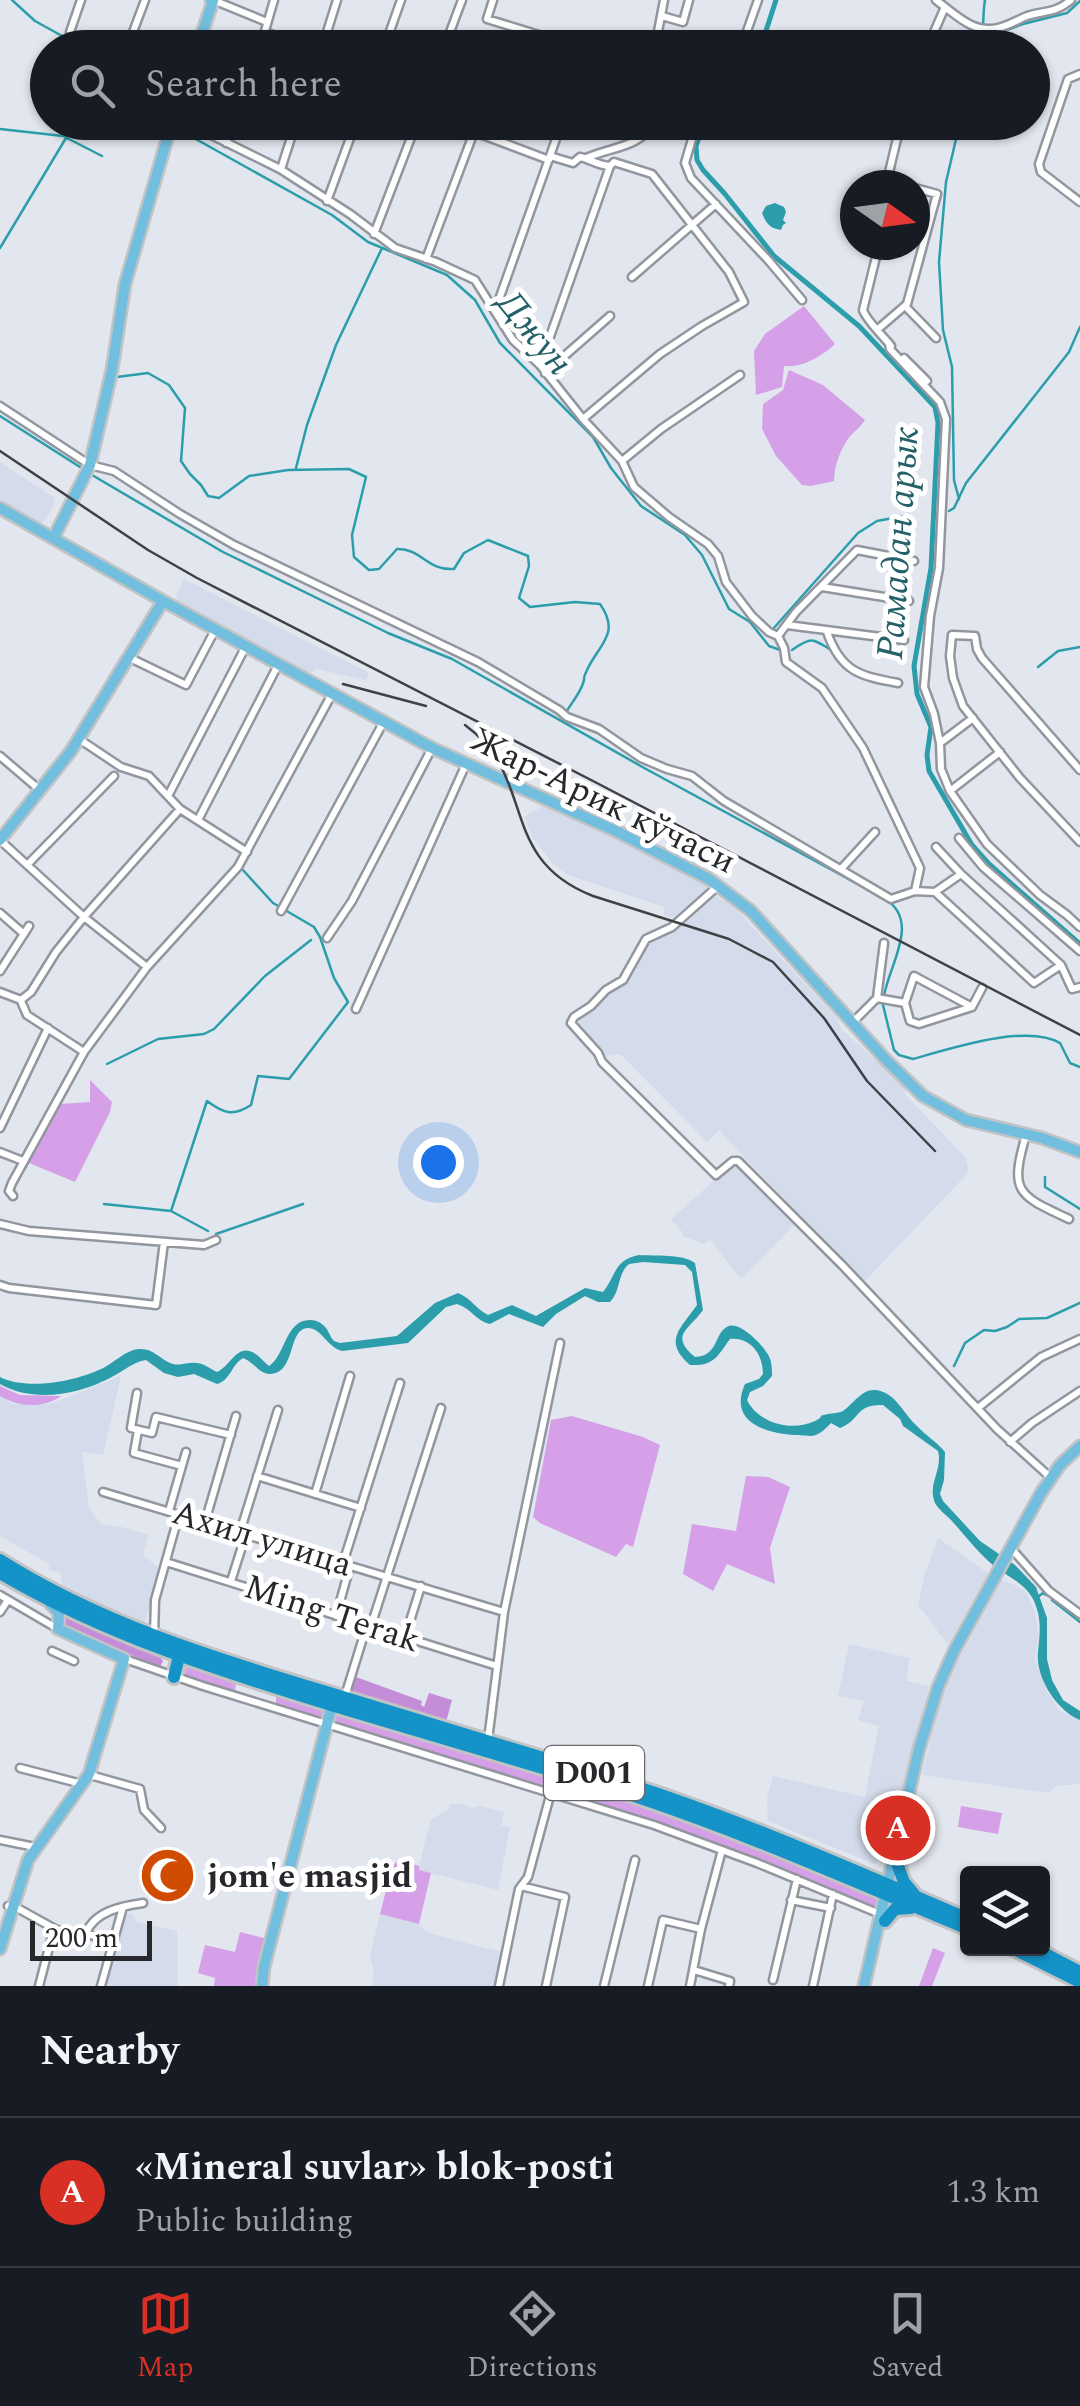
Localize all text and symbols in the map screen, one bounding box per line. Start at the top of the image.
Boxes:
search box [30,30,1050,140]
text: Search here [145,56,342,114]
icon: search [65,58,120,113]
north arrow [840,170,930,260]
water label: Джун [480,276,587,389]
water label: Рамадан арык [862,425,936,661]
street label: Жар-Арик кўчаси [461,714,745,888]
your location [413,1137,464,1188]
street label: Ахил улица [165,1486,359,1592]
street label: Ming Terak [237,1561,427,1667]
road number: D001 [544,1746,644,1800]
pin: A [866,1790,930,1866]
mosque icon: jom'e masjid [138,1846,198,1906]
place label: jom'e masjid [207,1850,413,1903]
map controls [960,1866,1050,1956]
button: layers [960,1866,1050,1956]
scale bar [30,1916,152,1960]
text: 200 m [45,1917,118,1960]
text: Nearby [40,2020,179,2083]
text: «Mineral suvlar» blok-posti [135,2139,615,2197]
text: A [60,2168,85,2217]
text: 1.3 km [947,2168,1040,2217]
text: Public building [135,2197,353,2246]
tab: Map [137,2286,193,2389]
tab: Directions [467,2286,598,2389]
tab: Saved [871,2286,943,2389]

